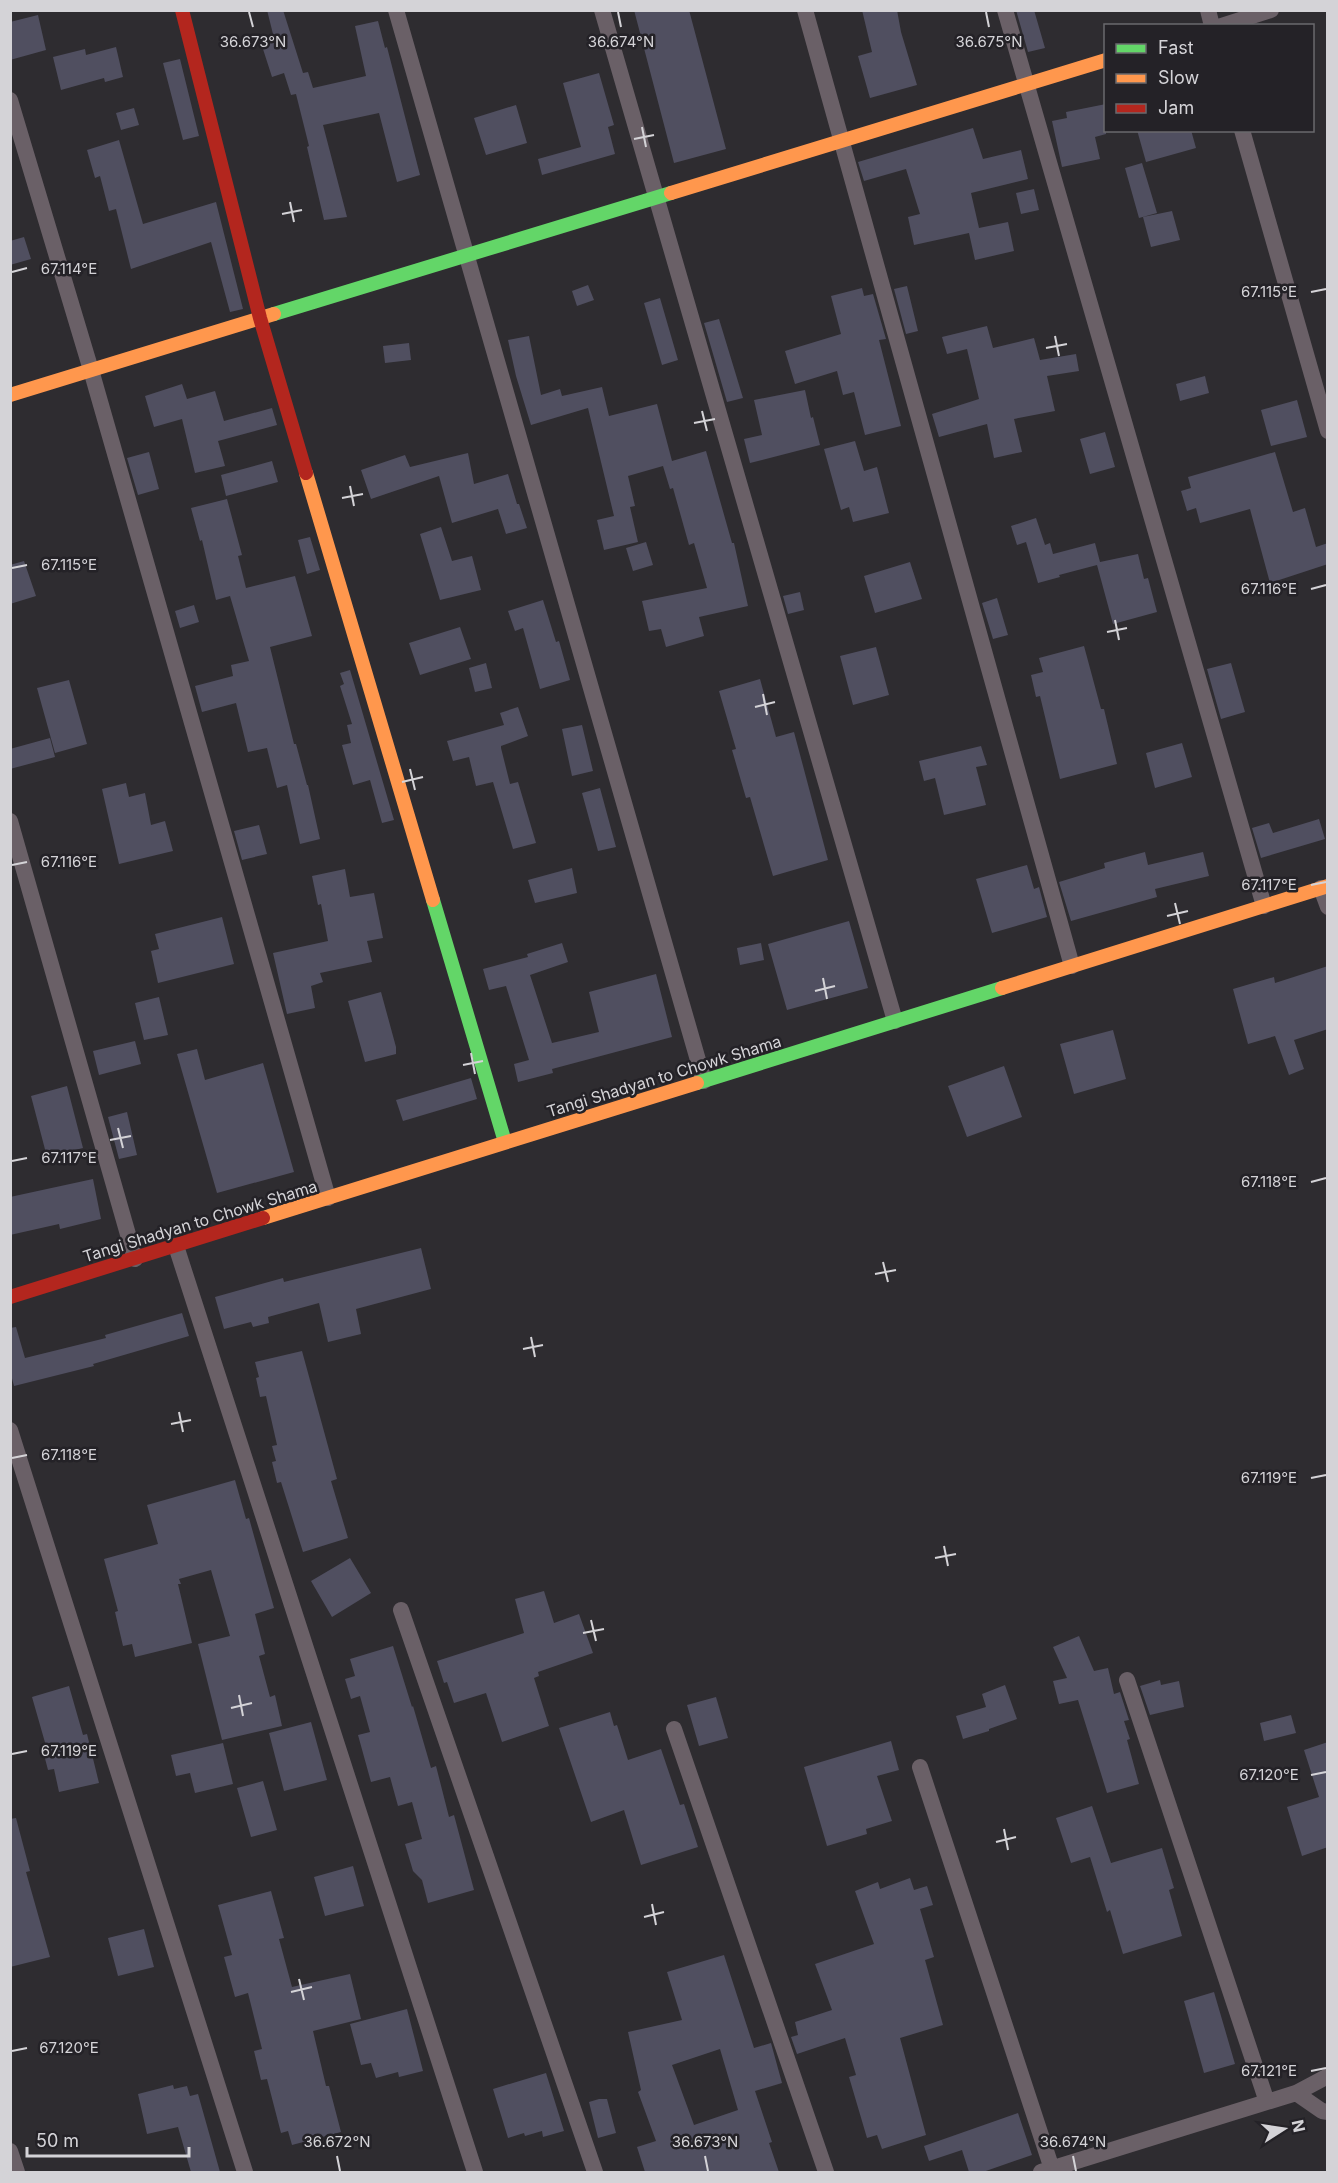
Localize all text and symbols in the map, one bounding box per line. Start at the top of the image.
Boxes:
legend [1104,24,1314,132]
text: 36.673°N [220,32,286,51]
text: 36.674°N [588,32,654,51]
text: 36.675°N [956,32,1022,51]
text: Fast [1158,37,1194,58]
text: Slow [1158,67,1199,88]
text: Jam [1158,97,1194,118]
text: 67.114°E [41,259,97,278]
text: 67.115°E [1241,282,1297,301]
text: 67.115°E [41,555,97,574]
text: 67.116°E [1241,579,1297,598]
text: 67.116°E [41,852,97,871]
text: 67.117°E [1241,875,1297,894]
street label: Tangi Shadyan to Chowk Shama [544,1031,784,1121]
text: 67.117°E [41,1148,97,1167]
text: 67.118°E [1241,1172,1297,1191]
street label: Tangi Shadyan to Chowk Shama [80,1176,320,1266]
text: 67.118°E [41,1445,97,1464]
text: 67.119°E [1241,1468,1297,1487]
text: 67.119°E [41,1741,97,1760]
text: 67.120°E [1239,1765,1299,1784]
text: 67.120°E [39,2038,99,2057]
text: 67.121°E [1241,2061,1297,2080]
north arrow [1254,2099,1314,2159]
text: N [1288,2118,1310,2134]
scale bar [27,2120,189,2158]
text: 50 m [36,2130,79,2151]
text: 36.672°N [303,2132,371,2151]
text: 36.673°N [672,2132,738,2151]
text: 36.674°N [1040,2132,1106,2151]

